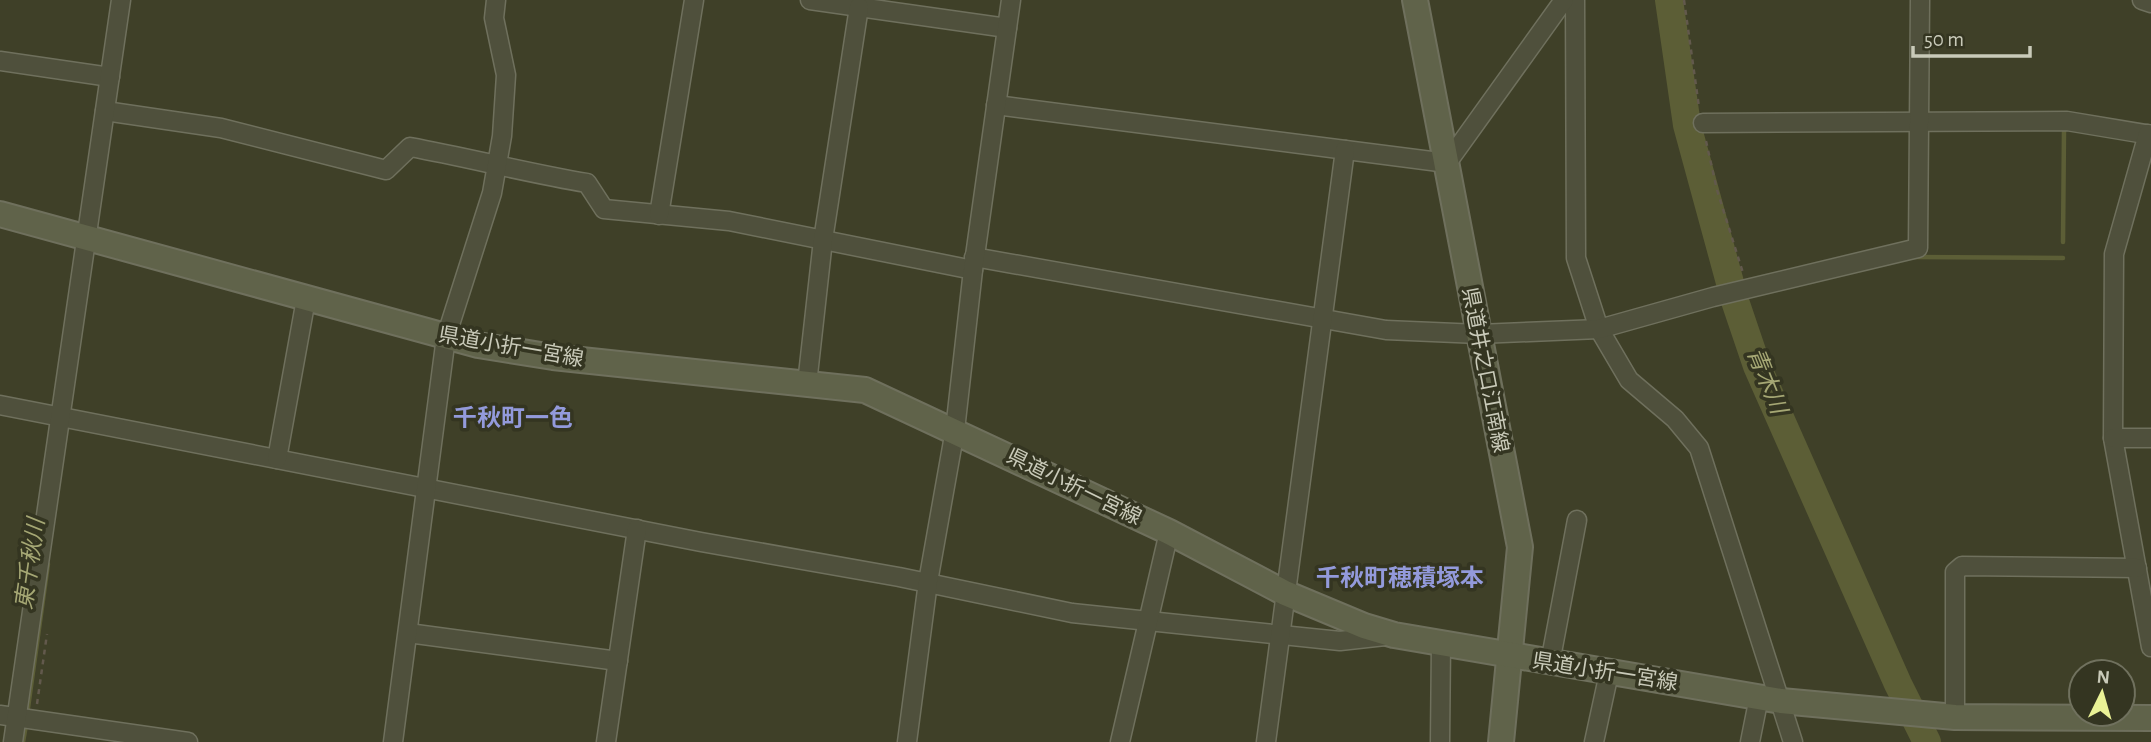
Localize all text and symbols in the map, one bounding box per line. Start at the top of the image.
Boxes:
scale bar [1913,14,2030,58]
text: 50 m [1924,29,1964,50]
street label: 県道井之口江南線 [1459,285,1512,454]
street label: 県道小折一宮線 [437,323,585,370]
water label: 青木川 [1742,344,1793,420]
district label: 千秋町一色 [453,405,573,431]
street label: 県道小折一宮線 [1003,444,1145,529]
water label: 東千秋川 [11,514,49,611]
district label: 千秋町穂積塚本 [1316,565,1484,591]
street label: 県道小折一宮線 [1531,649,1679,694]
north arrow [2067,658,2137,728]
text: N [2096,668,2111,688]

